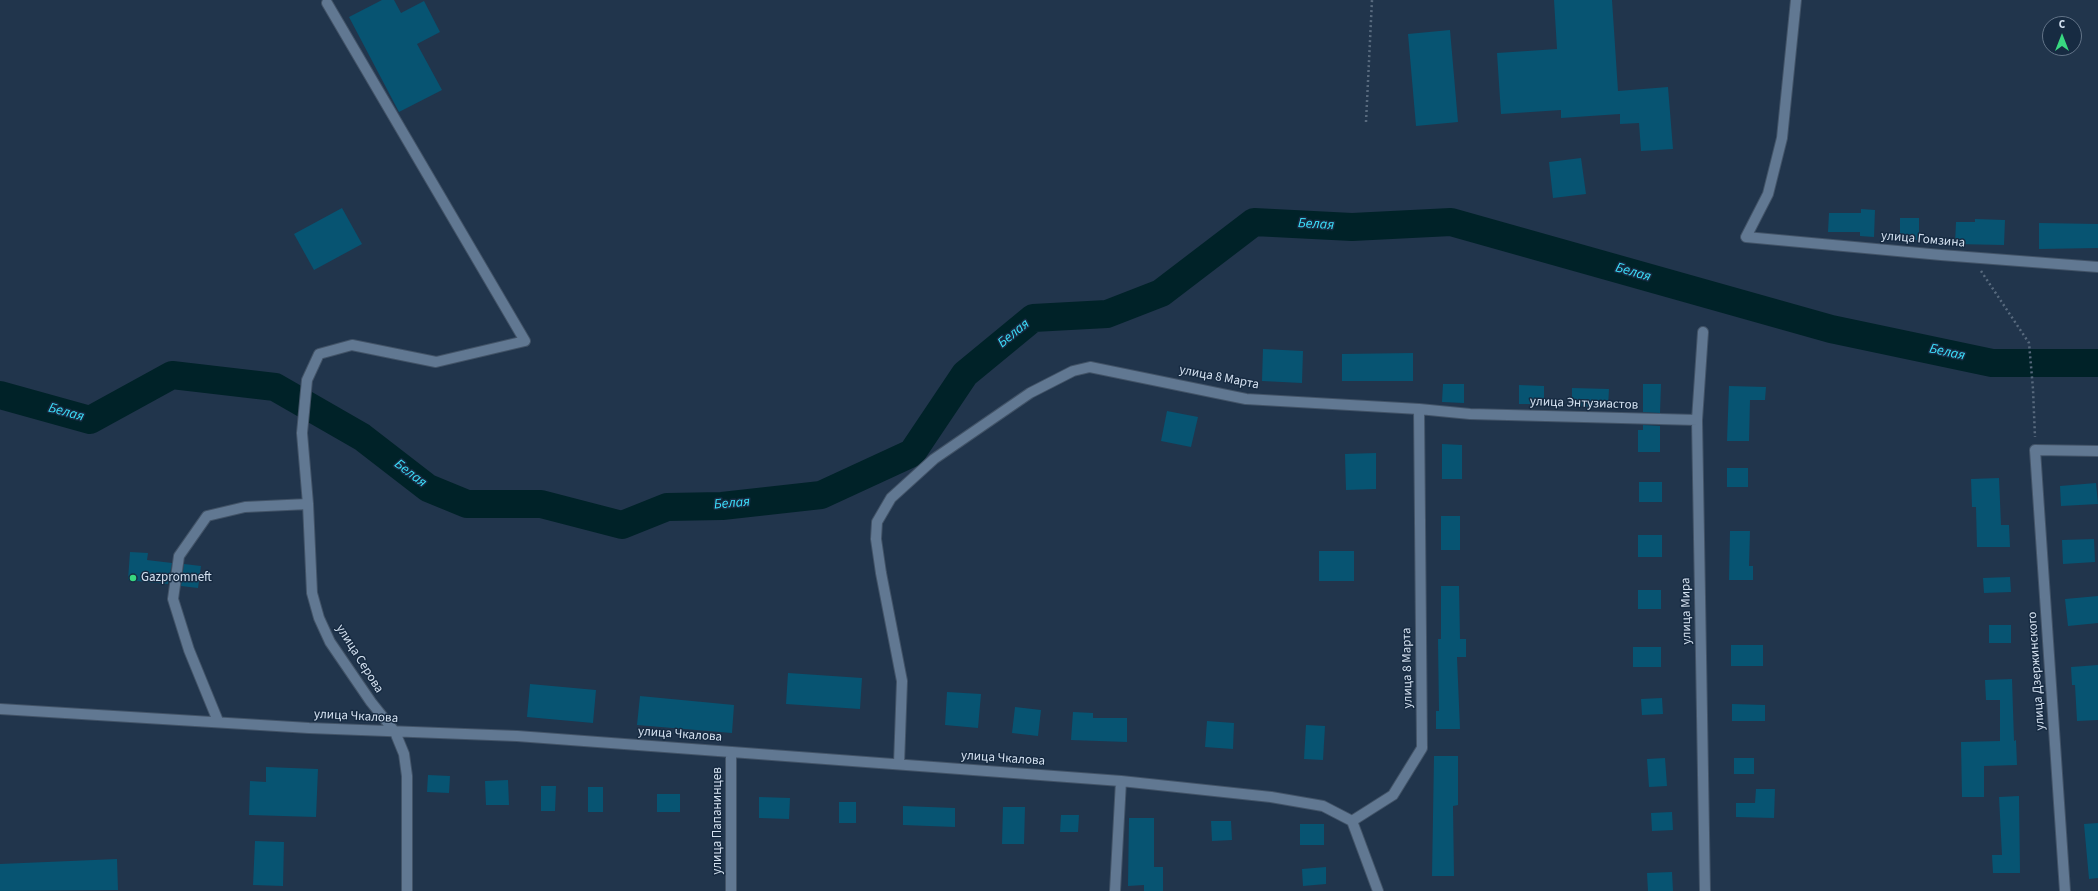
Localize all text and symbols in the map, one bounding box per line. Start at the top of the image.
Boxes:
north arrow [2042,16,2082,56]
text: С [2059,17,2065,32]
water label: Белая [1298,216,1334,234]
street label: улица Гомзина [1880,229,1966,251]
water label: Белая [1613,260,1653,286]
water label: Белая [995,316,1033,352]
water label: Белая [1928,341,1966,365]
street label: улица 8 Марта [1178,363,1260,393]
street label: улица Энтузиастов [1530,394,1638,414]
water label: Белая [46,400,86,426]
water label: Белая [391,456,429,492]
water label: Белая [713,494,751,514]
place label: Gazpromneft [141,570,212,586]
marker: Gazpromneft [128,573,138,583]
street label: улица Мира [1679,577,1695,645]
street label: улица Дзержинского [2025,611,2049,731]
street label: улица Серова [332,622,386,696]
street label: улица 8 Марта [1399,627,1417,709]
street label: улица Чкалова [313,707,399,727]
street label: улица Чкалова [637,724,723,746]
street label: улица Чкалова [960,748,1046,770]
street label: улица Папанинцев [710,767,726,875]

